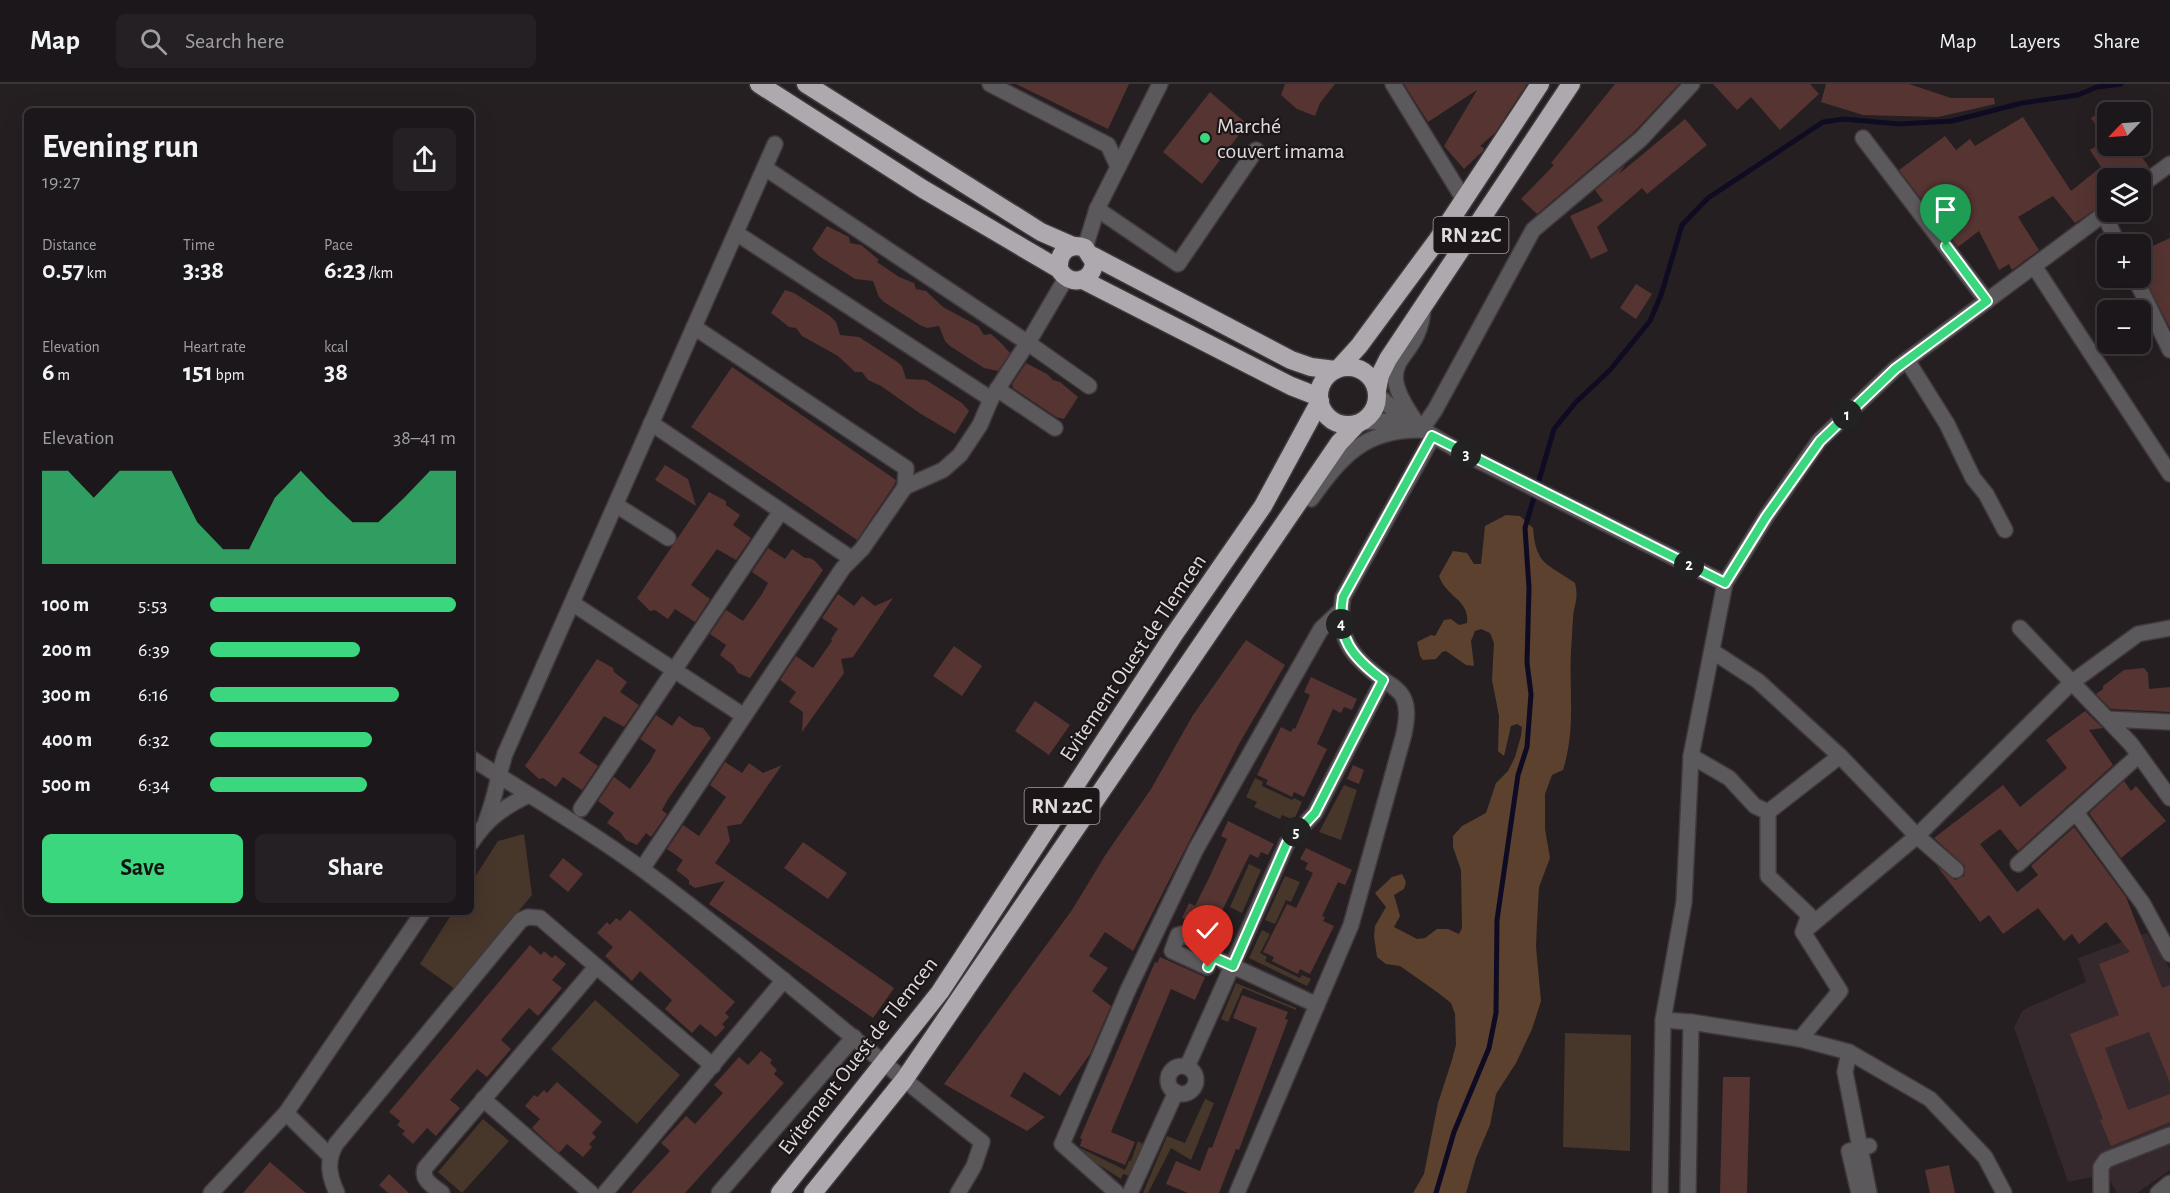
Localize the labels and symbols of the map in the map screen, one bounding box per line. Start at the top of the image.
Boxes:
north arrow [2097,102,2151,156]
place label: Marché couvert imama [1217,115,1345,162]
marker: Marché couvert imama [1198,131,1212,145]
pin [1920,184,1971,246]
road number: RN 22C [1434,217,1508,253]
pin: 1 [1832,400,1862,430]
pin: 3 [1451,439,1481,469]
street label: Evitement Ouest de Tlemcen [1055,550,1210,765]
pin: 2 [1674,550,1704,580]
pin: 4 [1326,609,1356,639]
road number: RN 22C [1024,788,1100,824]
pin: 5 [1281,817,1311,847]
pin [1182,905,1233,967]
street label: Evitement Ouest de Tlemcen [774,953,942,1159]

